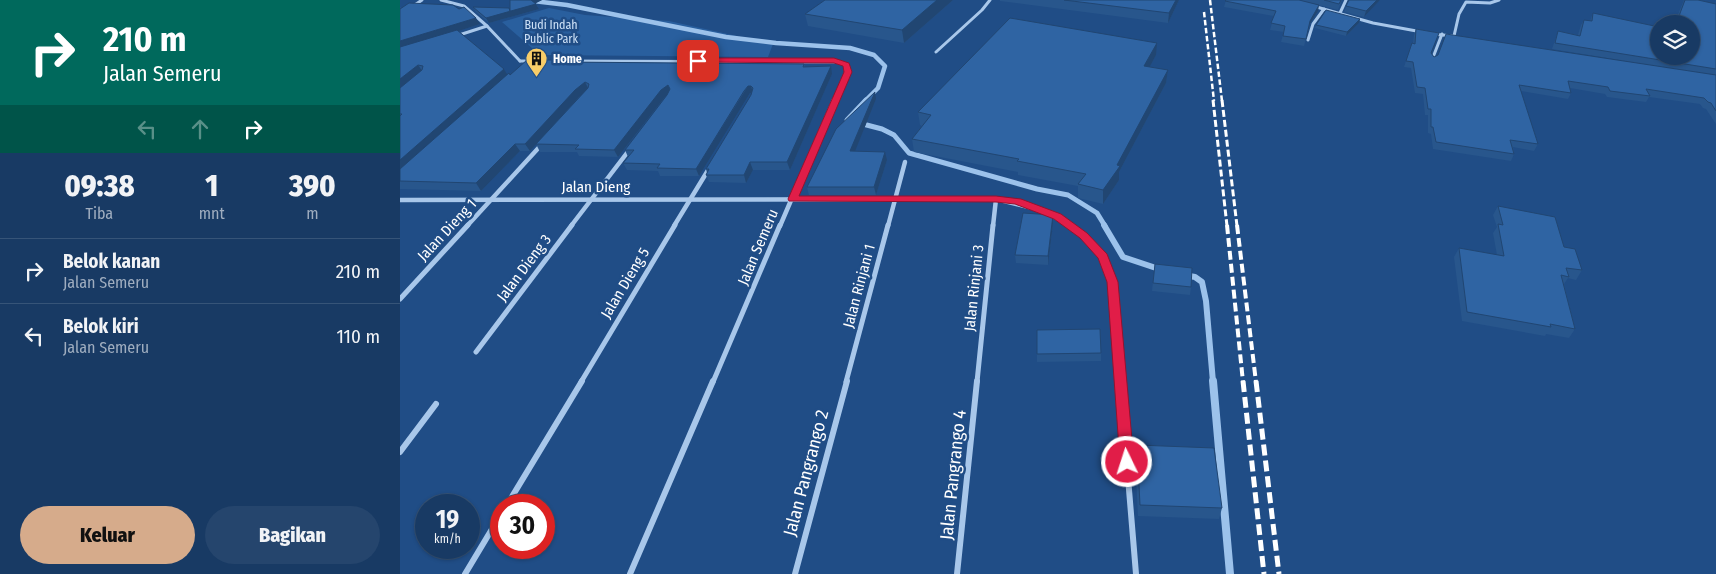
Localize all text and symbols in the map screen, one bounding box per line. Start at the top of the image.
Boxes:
map controls [1650,15,1700,65]
button: layers [1650,15,1700,65]
text: 210 m [103,18,187,60]
park label: Budi Indah Public Park [524,18,578,46]
icon: right [20,20,85,85]
pin [677,40,719,82]
building icon: Home [525,47,549,78]
icon: arrive [684,47,712,75]
place label: Home [553,52,582,66]
text: Jalan Semeru [103,60,222,87]
icon: left [133,115,161,143]
icon: ahead [186,115,214,143]
icon: right [239,115,267,143]
text: 09:38 [64,168,135,204]
text: 1 [205,168,218,204]
text: 390 [289,168,336,204]
street label: Jalan Dieng [562,178,630,196]
street label: Jalan Dieng 1 [414,195,480,265]
text: Tiba [86,204,113,223]
text: mnt [199,204,225,223]
text: m [306,204,319,223]
street label: Jalan Semeru [734,206,782,288]
street label: Jalan Dieng 3 [493,231,555,305]
street label: Jalan Rinjani 1 [839,242,879,330]
street label: Jalan Dieng 5 [597,244,653,322]
street label: Jalan Rinjani 3 [961,244,988,332]
text: Belok kanan [63,250,160,273]
icon: right [20,257,48,285]
text: 210 m [336,260,380,283]
text: Jalan Semeru [63,273,149,292]
text: Belok kiri [63,315,139,338]
icon: left [20,322,48,350]
text: 110 m [336,325,380,348]
text: Jalan Semeru [63,338,149,357]
street label: Jalan Pangrango 2 [779,407,833,539]
street label: Jalan Pangrango 4 [935,409,971,541]
position arrow [1100,435,1152,487]
speed limit sign: 30 [490,494,555,559]
text: 19 [436,505,459,535]
button: Keluar [20,506,195,564]
button: Bagikan [205,506,380,564]
text: km/h [434,532,461,546]

